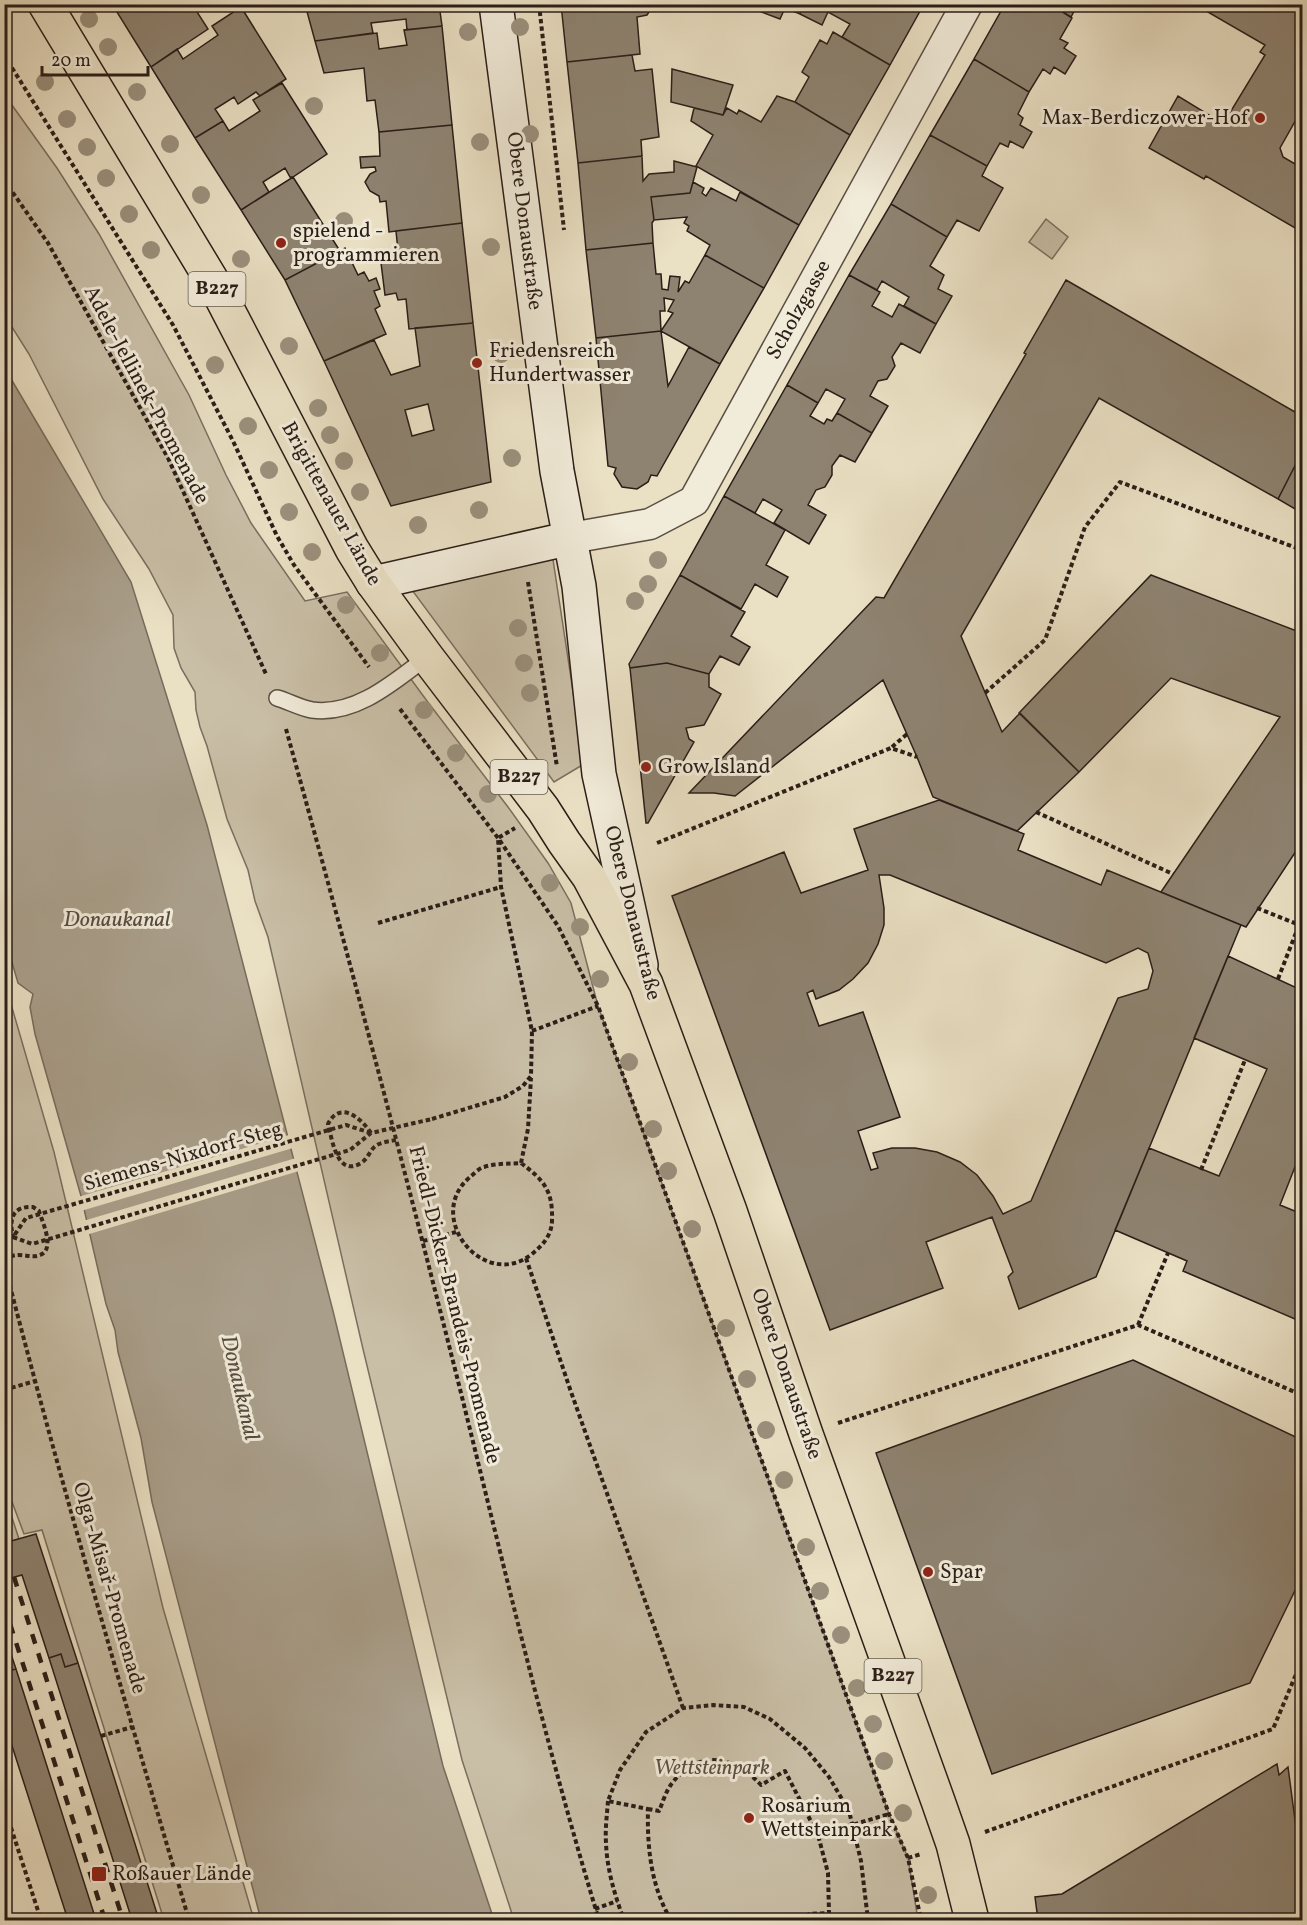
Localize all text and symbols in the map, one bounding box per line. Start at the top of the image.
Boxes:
scale bar [42,39,148,77]
text: 20 m [51,49,91,74]
place label: Max-Berdiczower-Hof [1042,104,1250,133]
marker: Max-Berdiczower-Hof [1253,111,1267,125]
street label: Obere Donaustraße [499,130,549,312]
place label: spielend - programmieren [293,217,440,270]
marker: spielend - programmieren [274,236,288,250]
street label: Scholzgasse [760,255,838,365]
road number: B227 [188,272,246,306]
street label: Adele-Jellinek-Promenade [76,281,216,509]
place label: Friedensreich Hundertwasser [489,337,631,390]
marker: Friedensreich Hundertwasser [470,356,484,370]
street label: Brigittenauer Lände [274,417,388,591]
place label: Grow Island [658,753,770,782]
road number: B227 [490,760,548,794]
marker: Grow Island [639,760,653,774]
street label: Obere Donaustraße [596,823,668,1003]
water label: Donaukanal [63,905,171,936]
street label: Siemens-Nixdorf-Steg [80,1115,286,1199]
street label: Friedl-Dicker-Brandeis-Promenade [400,1143,508,1467]
street label: Obere Donaustraße [743,1285,829,1463]
water label: Donaukanal [212,1332,266,1444]
street label: Olga-Misař-Promenade [65,1479,153,1697]
place label: Spar [940,1558,983,1587]
marker: Spar [921,1565,935,1579]
road number: B227 [864,1659,922,1693]
park label: Wettsteinpark [654,1754,770,1783]
place label: Rosarium Wettsteinpark [761,1792,893,1845]
marker: Rosarium Wettsteinpark [742,1811,756,1825]
place label: Roßauer Lände [112,1860,252,1889]
marker: Roßauer Lände [90,1865,108,1883]

